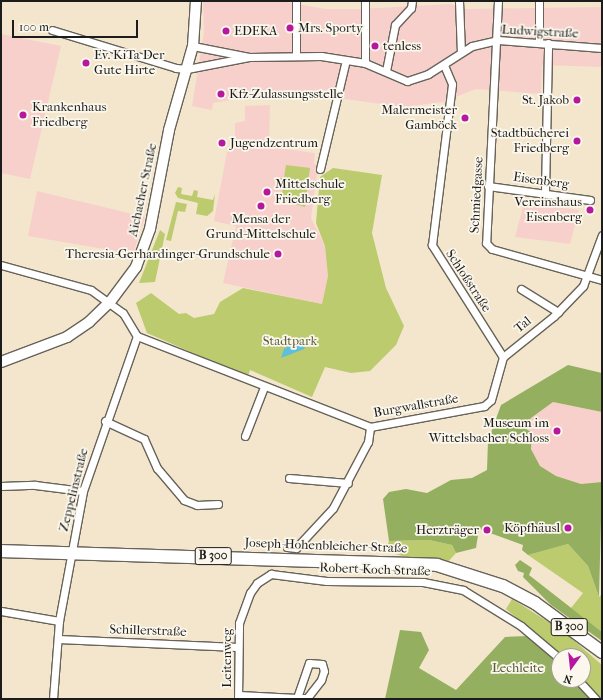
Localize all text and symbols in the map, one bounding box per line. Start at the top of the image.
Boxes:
scale bar [14,12,140,38]
text: 100 m [19,20,49,34]
place label: Mrs. Sporty [298,20,363,36]
street label: Ludwigstraße [501,22,579,42]
place label: EDEKA [234,23,278,39]
marker: Mrs. Sporty [285,23,295,33]
marker: EDEKA [221,26,231,36]
place label: tenless [383,38,421,54]
marker: tenless [370,41,380,51]
place label: Ev. KiTa Der Gute Hirte [94,48,165,79]
marker: Ev. KiTa Der Gute Hirte [81,58,91,68]
place label: Kfz-Zulassungsstelle [229,86,343,102]
marker: Kfz-Zulassungsstelle [216,89,226,99]
place label: St. Jakob [522,92,569,108]
marker: St. Jakob [572,95,582,105]
place label: Krankenhaus Friedberg [32,100,106,131]
place label: Malermeister Gamböck [381,103,457,134]
marker: Krankenhaus Friedberg [17,109,29,121]
marker: Malermeister Gamböck [460,113,470,123]
place label: Stadtbücherei Friedberg [491,126,569,157]
place label: Jugendzentrum [230,135,318,151]
marker: Stadtbücherei Friedberg [572,136,582,146]
marker: Jugendzentrum [217,138,227,148]
street label: Aichacher Straße [125,142,161,238]
street label: Schmiedgasse [467,156,487,234]
street label: Eisenberg [512,169,570,193]
place label: Mittelschule Friedberg [275,177,345,208]
marker: Mittelschule Friedberg [262,187,272,197]
place label: Vereinshaus Eisenberg [514,195,582,226]
marker: Mensa der Grund-Mittelschule [256,201,266,211]
marker: Vereinshaus Eisenberg [585,205,595,215]
place label: Mensa der Grund-Mittelschule [206,212,316,243]
place label: Theresia-Gerhardinger-Grundschule [65,246,270,262]
street label: Schloßstraße [442,247,494,315]
marker: Theresia-Gerhardinger-Grundschule [273,249,283,259]
street label: Tal [511,314,535,336]
park label: Stadtpark [263,333,317,349]
street label: Burgwallstraße [372,391,460,421]
place label: Museum im Wittelsbacher Schloss [429,416,549,447]
marker: Museum im Wittelsbacher Schloss [552,426,562,436]
street label: Zeppelinstraße [56,447,92,533]
place label: Köpfhäusl [504,520,560,536]
place label: Herzträger [416,522,479,538]
marker: Köpfhäusl [563,523,573,533]
marker: Herzträger [482,525,492,535]
street label: Joseph-Hohenbleicher-Straße [244,535,408,557]
road number: B 300 [194,546,232,566]
street label: Robert-Koch-Straße [319,560,431,580]
road number: B 300 [550,617,588,637]
street label: Schillerstraße [109,622,187,640]
street label: Leitenweg [219,628,235,688]
north arrow [551,648,591,688]
park label: Lechleite [492,660,544,676]
text: N [562,672,574,686]

